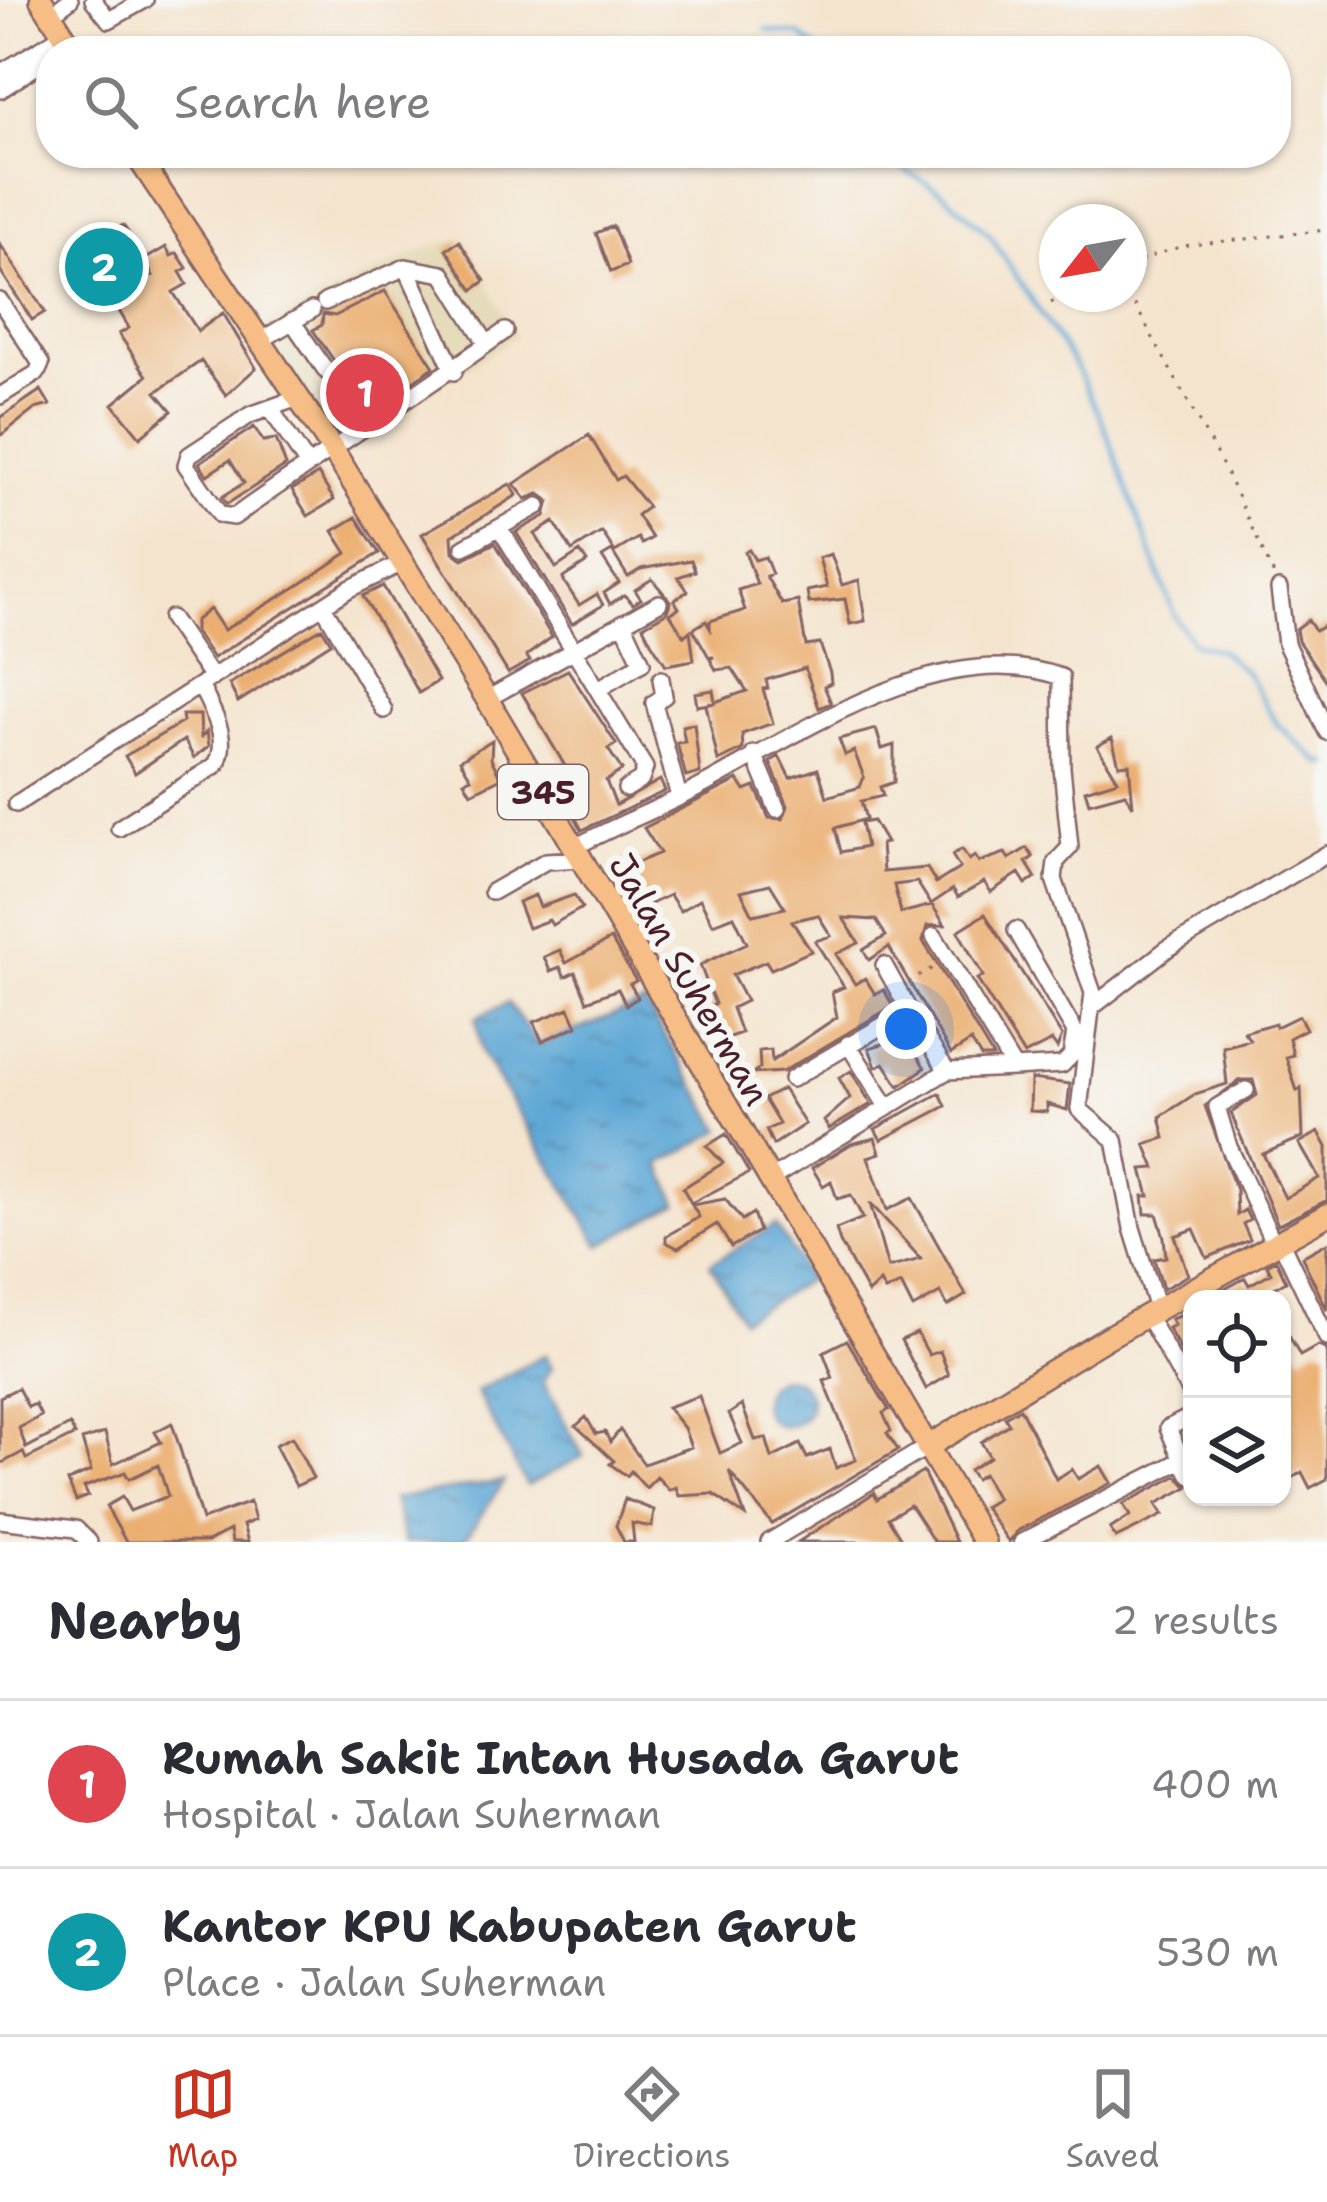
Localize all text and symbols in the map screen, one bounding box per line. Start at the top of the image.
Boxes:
search box [36,36,1291,168]
icon: search [78,69,144,135]
text: Search here [174,72,431,132]
north arrow [1039,204,1147,312]
pin: 2 [65,222,143,312]
pin: 1 [326,348,404,438]
road number: 345 [498,765,588,819]
street label: Jalan Suherman [597,844,782,1114]
your location [876,999,936,1059]
map controls [1183,1290,1291,1506]
button: locate [1183,1290,1291,1398]
button: layers [1183,1398,1291,1506]
text: Nearby [48,1586,243,1654]
text: 2 results [1112,1594,1279,1646]
text: Rumah Sakit Intan Husada Garut [162,1728,959,1788]
text: 1 [78,1758,96,1810]
text: 400 m [1151,1758,1279,1810]
text: Hospital · Jalan Suherman [162,1788,661,1840]
text: Kantor KPU Kabupaten Garut [162,1896,857,1956]
text: 2 [73,1926,101,1978]
text: 530 m [1156,1926,1279,1978]
text: Place · Jalan Suherman [162,1956,606,2008]
tab: Map [168,2061,238,2178]
tab: Directions [573,2061,731,2178]
tab: Saved [1066,2061,1159,2178]

